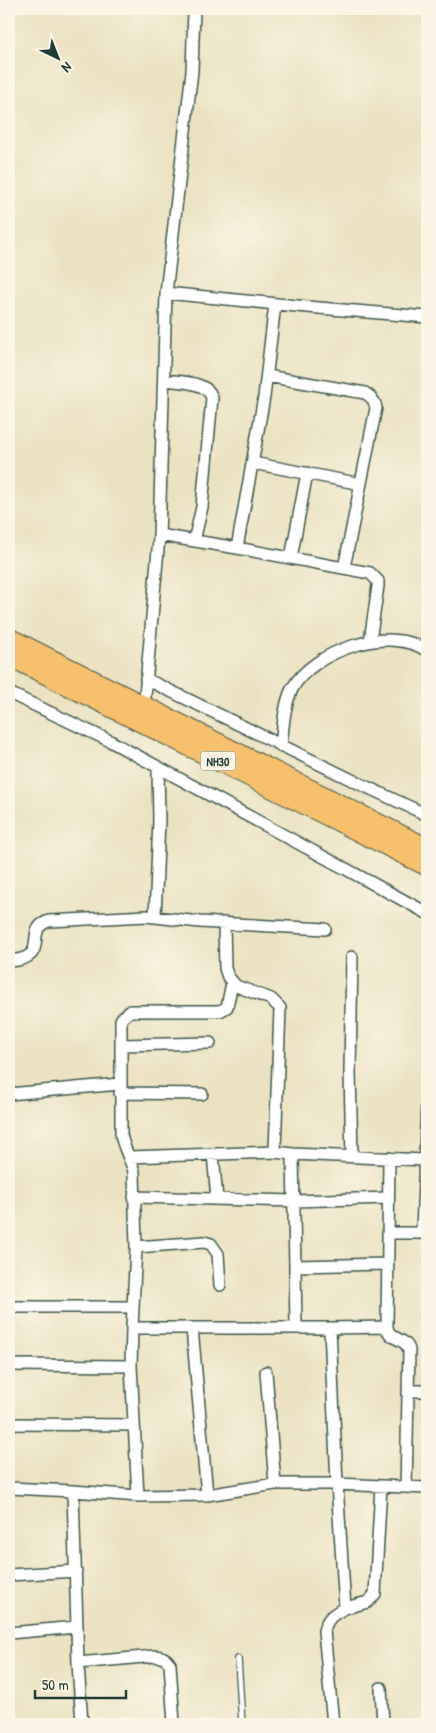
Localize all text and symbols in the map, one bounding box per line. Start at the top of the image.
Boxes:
north arrow [32,32,82,82]
text: N [58,58,76,78]
road number: NH30 [200,751,236,770]
scale bar [35,1668,126,1700]
text: 50 m [42,1674,69,1695]

